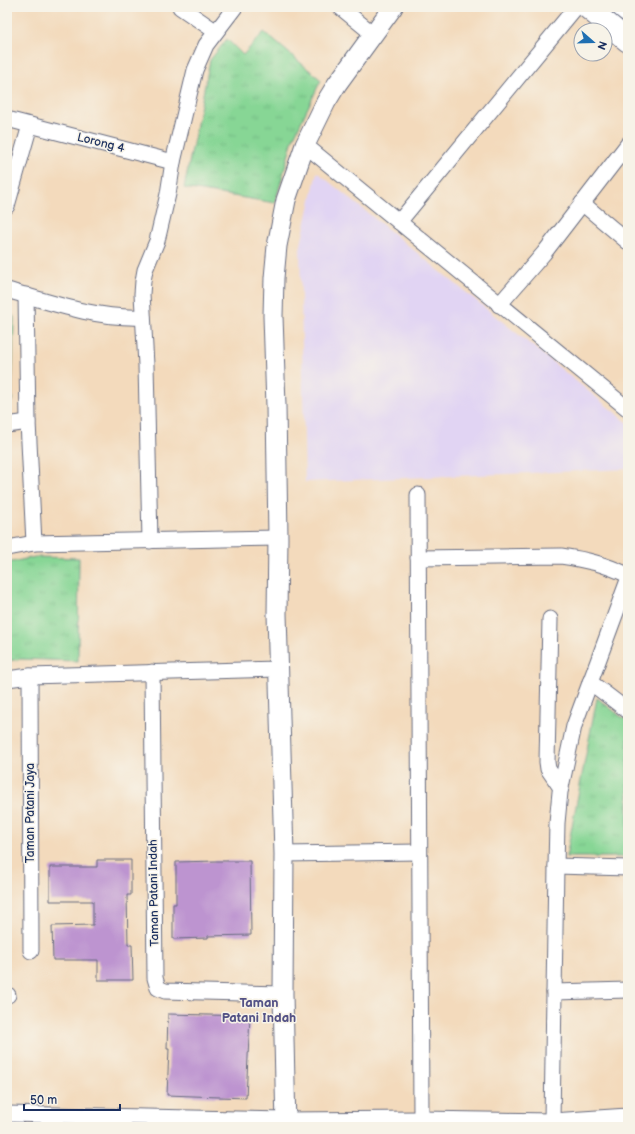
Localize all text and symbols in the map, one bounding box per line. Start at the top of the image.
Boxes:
north arrow [573,22,613,62]
text: N [594,39,609,51]
street label: Lorong 4 [76,130,127,156]
street label: Taman Patani Jaya [23,763,38,863]
street label: Taman Patani Indah [146,839,162,947]
district label: Taman Patani Indah [222,995,296,1026]
scale bar [24,1086,120,1112]
text: 50 m [30,1093,57,1108]

